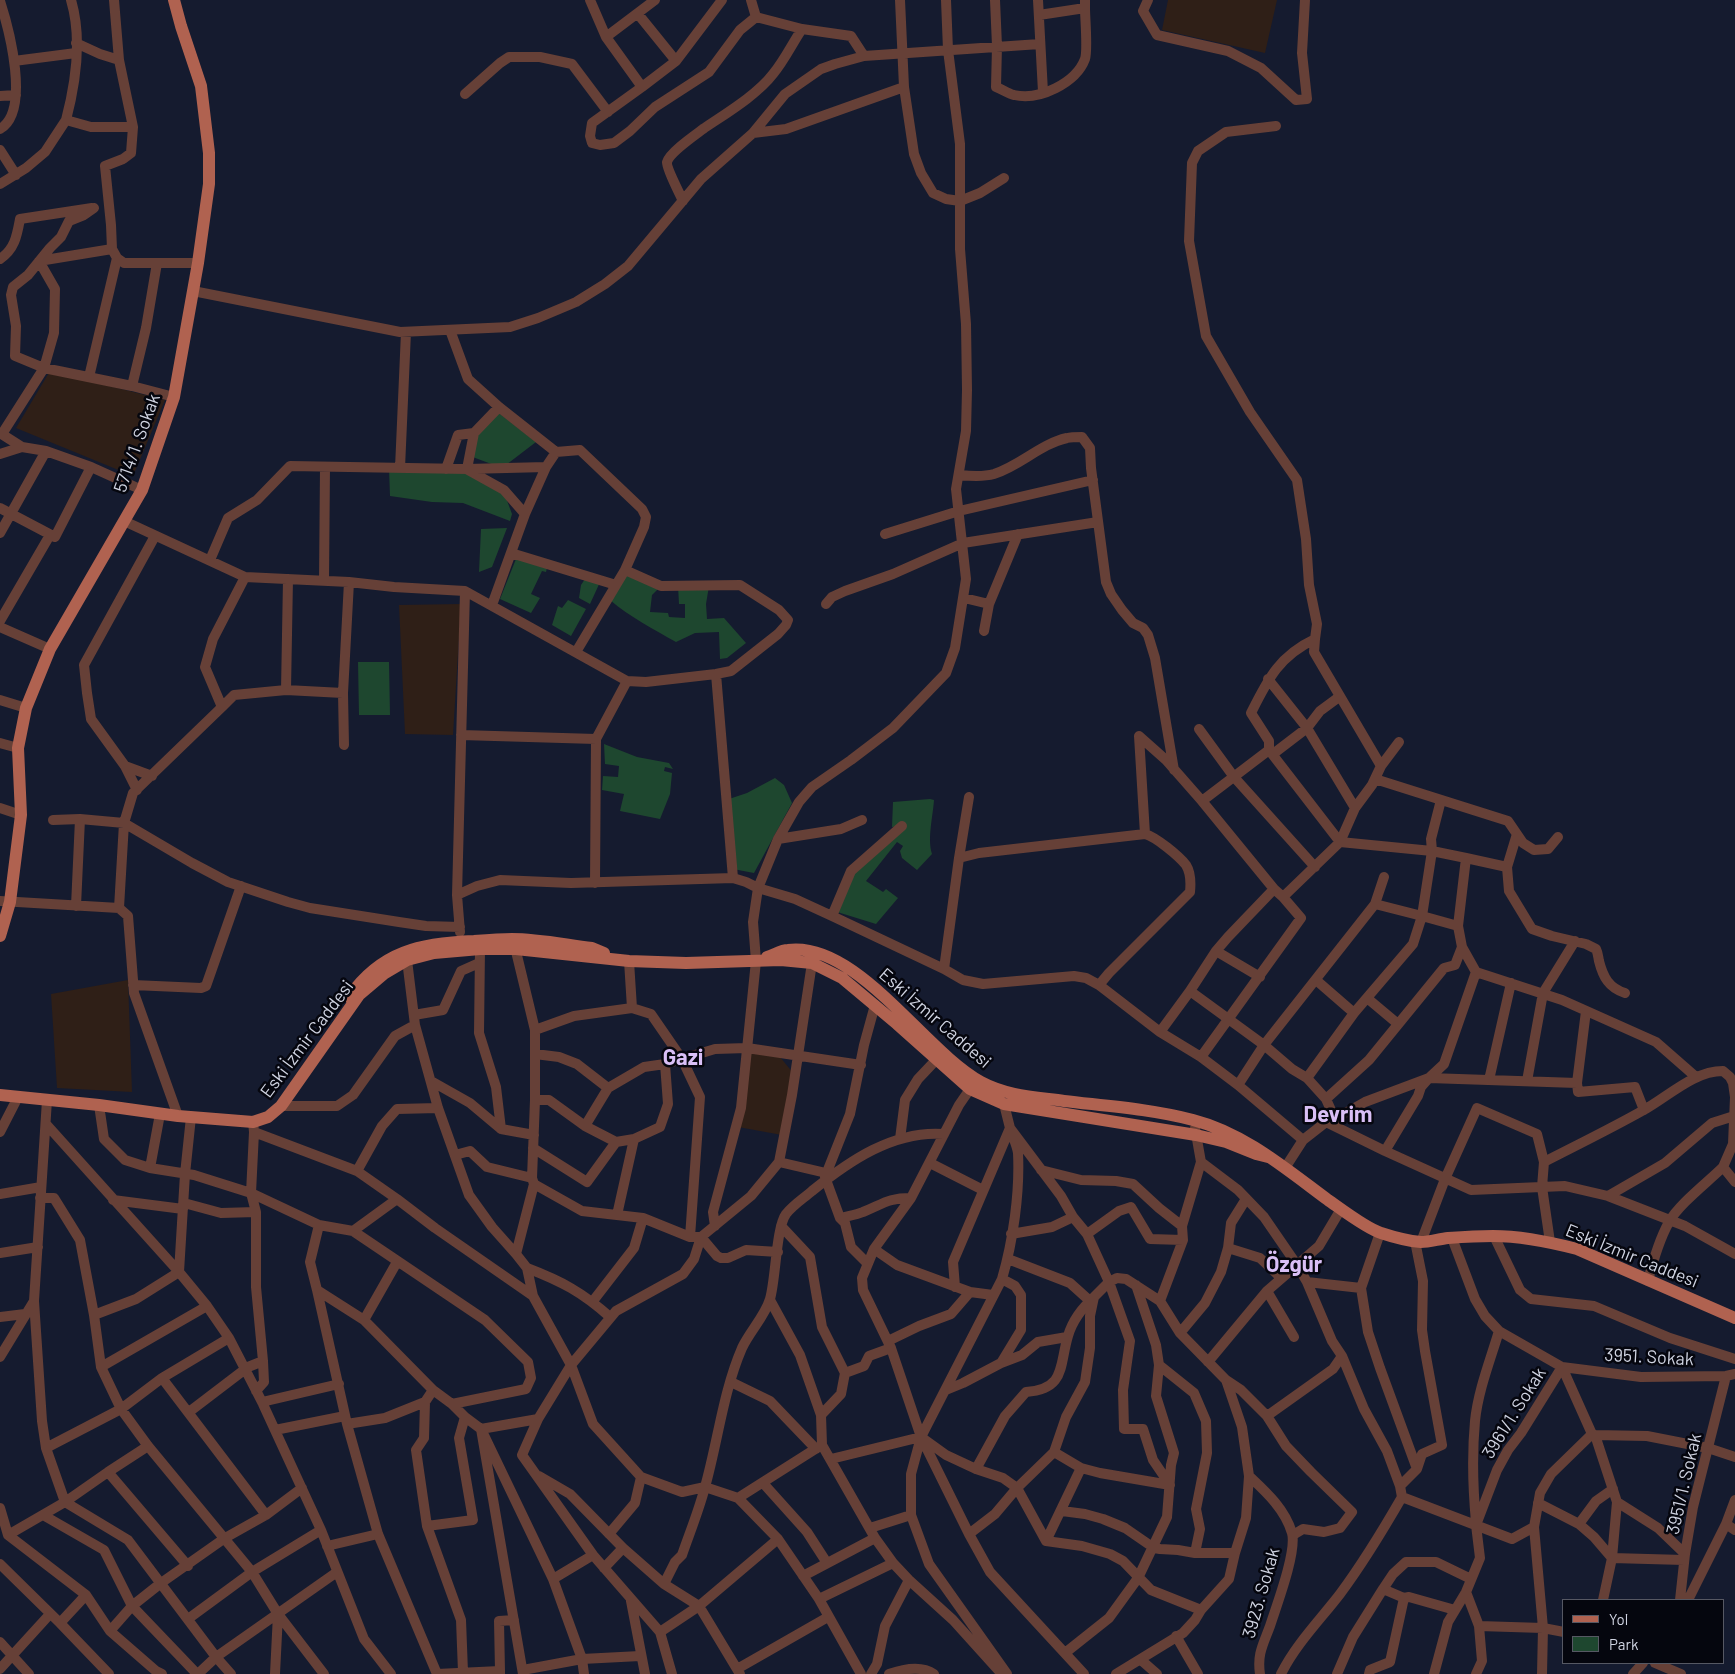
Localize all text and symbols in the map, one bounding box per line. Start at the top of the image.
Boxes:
street label: 5714/1. Sokak [109,391,165,495]
street label: Eski İzmir Caddesi [875,963,995,1073]
street label: Eski İzmir Caddesi [256,976,358,1102]
district label: Gazi [663,1045,703,1071]
district label: Devrim [1304,1102,1372,1128]
street label: Eski İzmir Caddesi [1562,1220,1702,1292]
district label: Özgür [1266,1252,1322,1278]
street label: 3951. Sokak [1604,1344,1694,1370]
street label: 3961/1. Sokak [1477,1363,1551,1463]
street label: 3951/1. Sokak [1662,1431,1706,1537]
street label: 3923. Sokak [1238,1545,1284,1641]
legend [1562,1599,1725,1664]
text: Yol [1609,1610,1628,1628]
text: Park [1609,1635,1638,1653]

